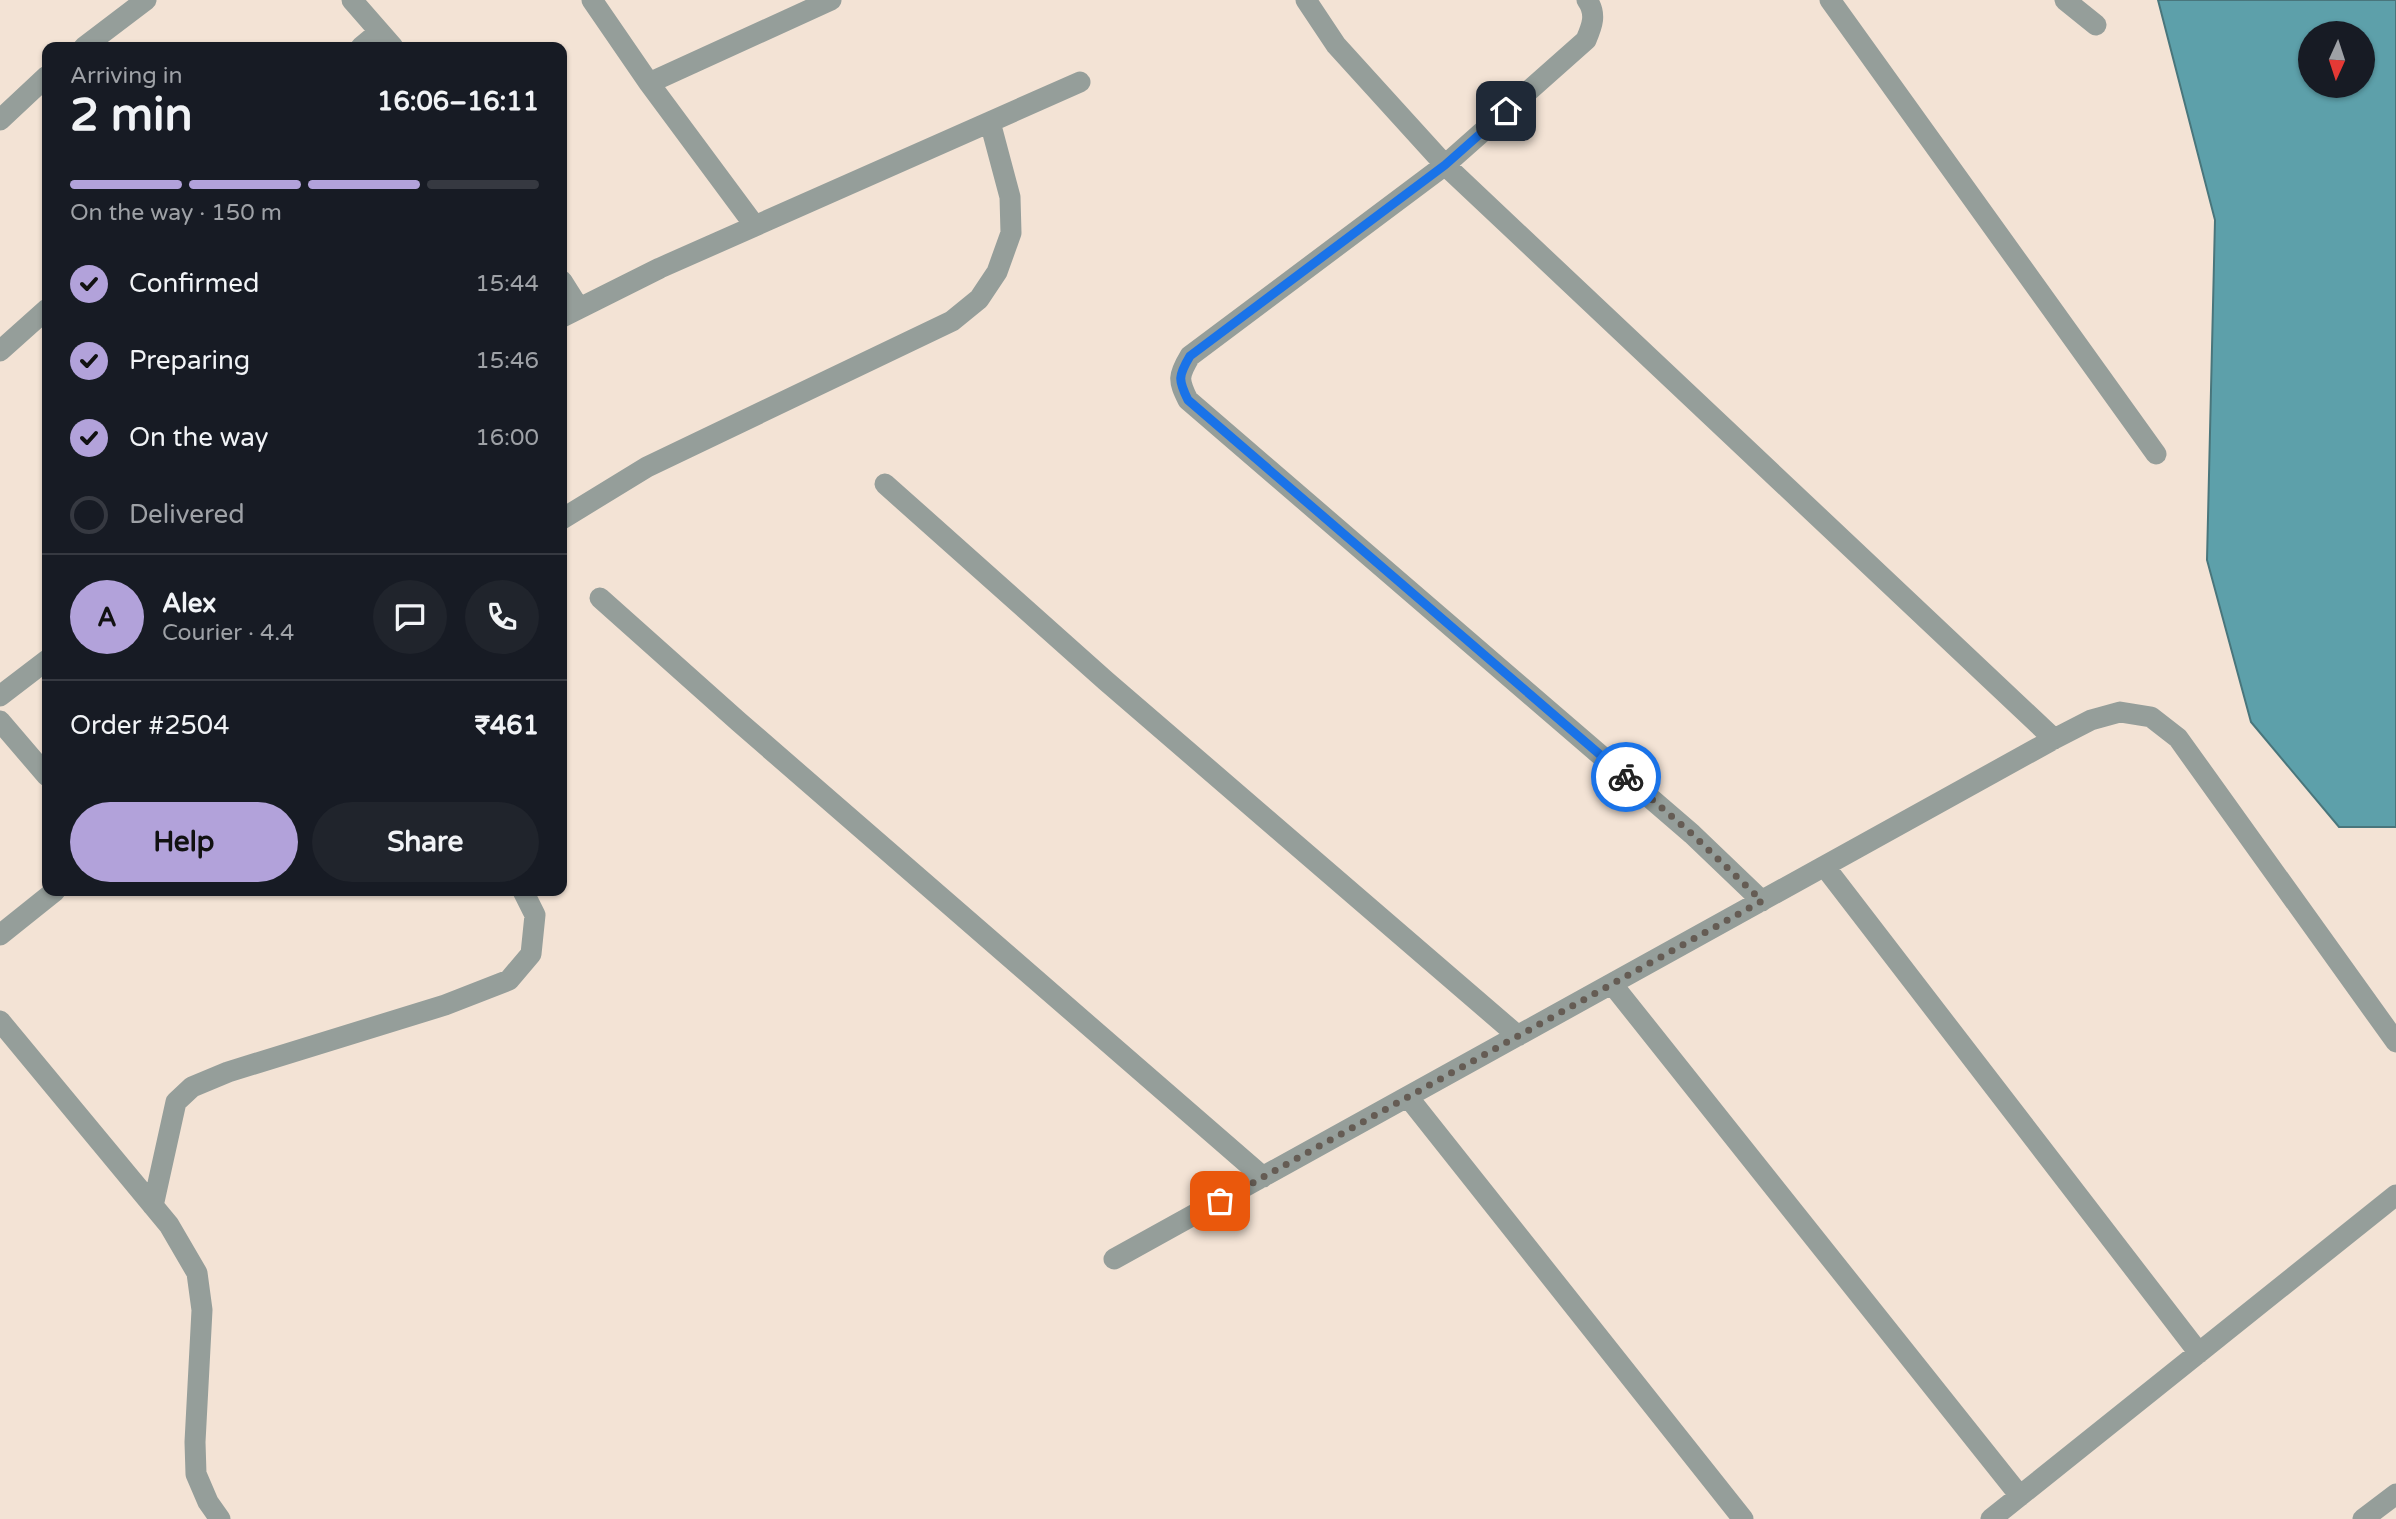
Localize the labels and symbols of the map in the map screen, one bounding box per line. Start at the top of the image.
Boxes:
north arrow [2298,21,2375,98]
pin [1476,81,1536,141]
courier [1591,742,1661,812]
pin [1190,1171,1250,1231]

